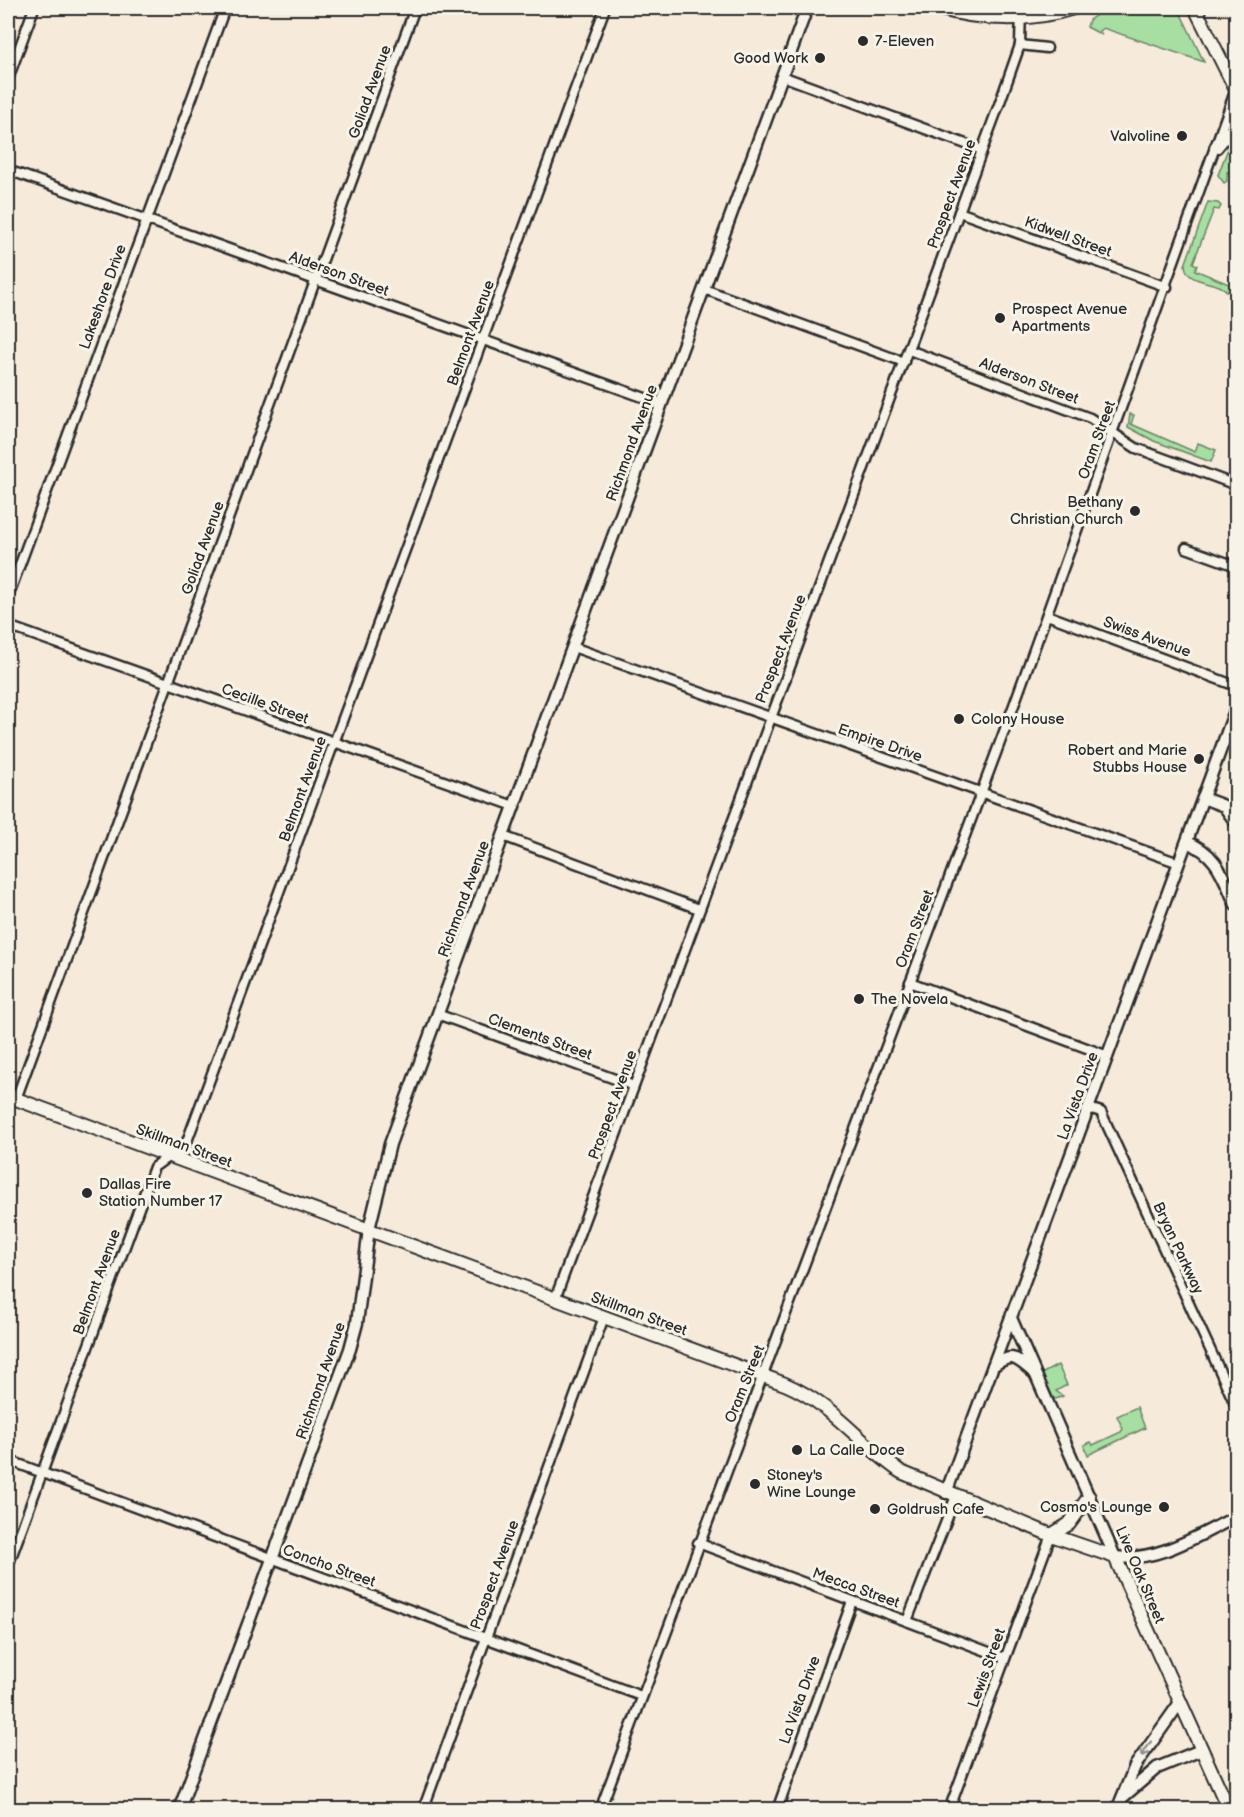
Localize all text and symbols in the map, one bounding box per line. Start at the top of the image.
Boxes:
place label: 7-Eleven [875,32,934,51]
marker: 7-Eleven [856,34,870,48]
street label: Goliad Avenue [344,43,396,141]
place label: Good Work [734,49,809,68]
marker: Good Work [813,51,827,65]
place label: Valvoline [1110,127,1170,146]
marker: Valvoline [1175,129,1189,143]
street label: Prospect Avenue [923,137,981,251]
street label: Kidwell Street [1022,212,1115,262]
street label: Lakeshore Drive [75,242,131,352]
street label: Alderson Street [287,247,392,301]
street label: Belmont Avenue [443,278,499,388]
place label: Prospect Avenue Apartments [1012,300,1127,336]
marker: Prospect Avenue Apartments [993,311,1007,325]
street label: Alderson Street [977,353,1082,409]
street label: Richmond Avenue [602,382,662,504]
street label: Oram Street [1074,398,1120,482]
place label: Bethany Christian Church [1010,493,1123,529]
street label: Goliad Avenue [177,499,229,597]
marker: Bethany Christian Church [1128,504,1142,518]
street label: Prospect Avenue [752,592,811,706]
street label: Swiss Avenue [1101,612,1194,662]
street label: Cecille Street [219,679,312,729]
place label: Colony House [971,710,1064,729]
marker: Colony House [952,712,966,726]
street label: Empire Drive [835,720,925,766]
street label: Belmont Avenue [275,734,331,844]
place label: Robert and Marie Stubbs House [1067,741,1187,777]
marker: Robert and Marie Stubbs House [1192,752,1206,766]
street label: Richmond Avenue [434,838,494,960]
street label: Oram Street [891,887,939,971]
place label: The Novela [871,990,948,1009]
marker: The Novela [852,992,866,1006]
street label: Clements Street [485,1009,595,1065]
street label: Prospect Avenue [584,1048,642,1162]
street label: La Vista Drive [1053,1049,1103,1143]
street label: Skillman Street [133,1120,235,1172]
place label: Dallas Fire Station Number 17 [99,1175,223,1211]
marker: Dallas Fire Station Number 17 [80,1186,94,1200]
street label: Bryan Parkway [1148,1199,1208,1297]
street label: Belmont Avenue [69,1227,125,1337]
street label: Skillman Street [588,1288,690,1340]
street label: Richmond Avenue [292,1320,350,1442]
street label: Oram Street [721,1342,769,1426]
place label: La Calle Doce [809,1441,905,1460]
marker: La Calle Doce [790,1443,804,1457]
place label: Stoney's Wine Lounge [767,1466,856,1502]
marker: Stoney's Wine Lounge [748,1477,762,1491]
place label: Cosmo's Lounge [1040,1498,1152,1517]
place label: Goldrush Cafe [887,1500,984,1519]
marker: Cosmo's Lounge [1157,1500,1171,1514]
marker: Goldrush Cafe [868,1502,882,1516]
street label: Prospect Avenue [466,1518,524,1632]
street label: Live Oak Street [1111,1524,1169,1627]
street label: Concho Street [280,1540,378,1592]
street label: Mecca Street [810,1563,902,1613]
street label: Lewis Street [964,1625,1010,1710]
street label: La Vista Drive [775,1653,825,1747]
one-way arrow [1140,1741,1153,1758]

